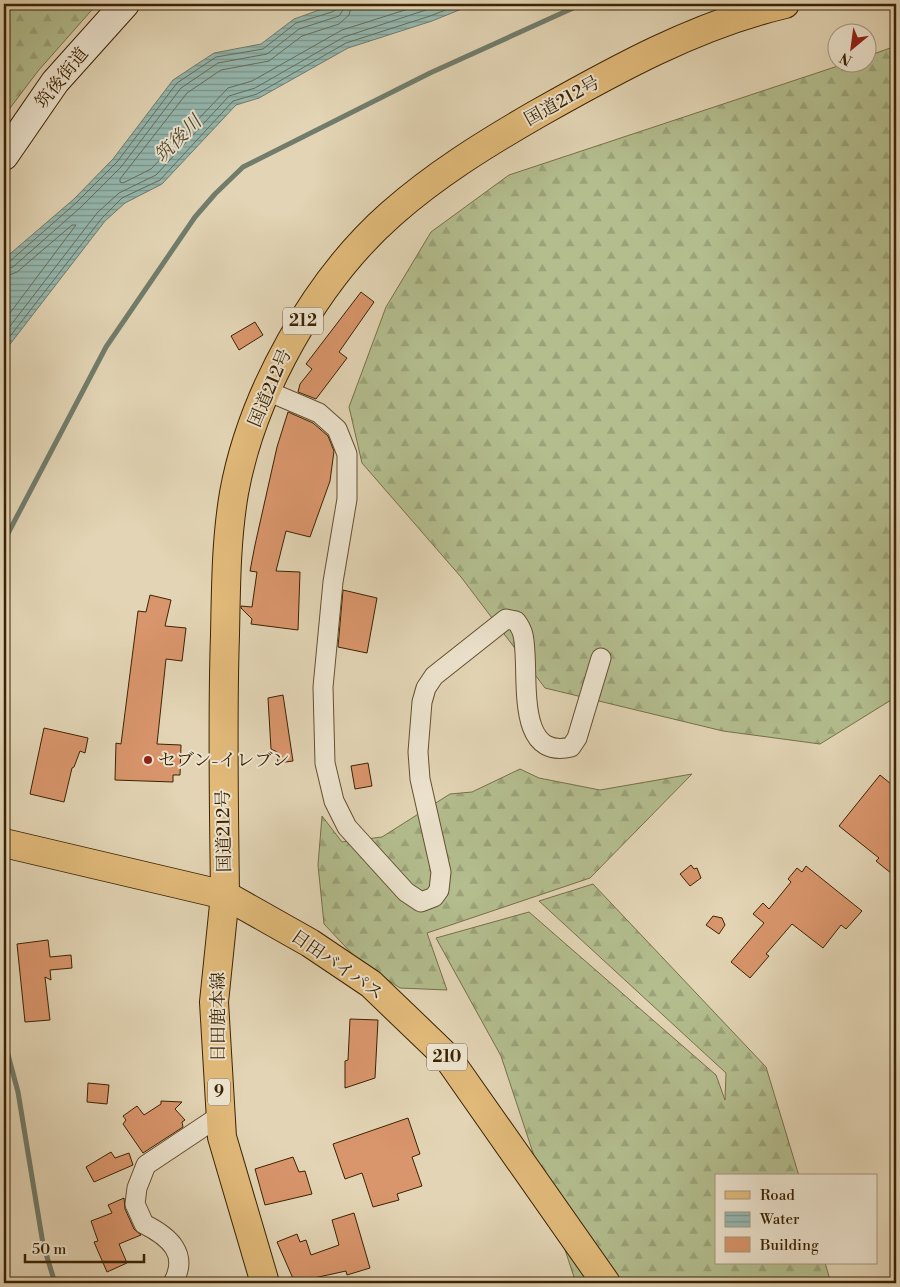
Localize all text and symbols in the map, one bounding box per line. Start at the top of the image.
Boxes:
north arrow [828,22,878,72]
street label: 筑後街道 [30,43,94,113]
text: N [837,48,855,69]
street label: 国道212号 [520,71,604,131]
water label: 筑後川 [149,109,208,168]
road number: 212 [283,308,323,334]
street label: 国道212号 [243,345,297,431]
place label: セブン-イレブン [158,749,290,772]
marker: セブン-イレブン [142,754,154,766]
street label: 国道212号 [212,789,236,873]
street label: 日田バイパス [286,925,388,1005]
street label: 日田鹿本線 [207,972,230,1062]
road number: 210 [427,1044,467,1070]
road number: 9 [208,1078,230,1106]
legend [715,1174,878,1264]
text: Road [760,1186,795,1205]
text: Water [759,1210,800,1229]
scale bar [25,1232,144,1264]
text: Building [759,1236,819,1255]
text: 50 m [32,1240,66,1259]

